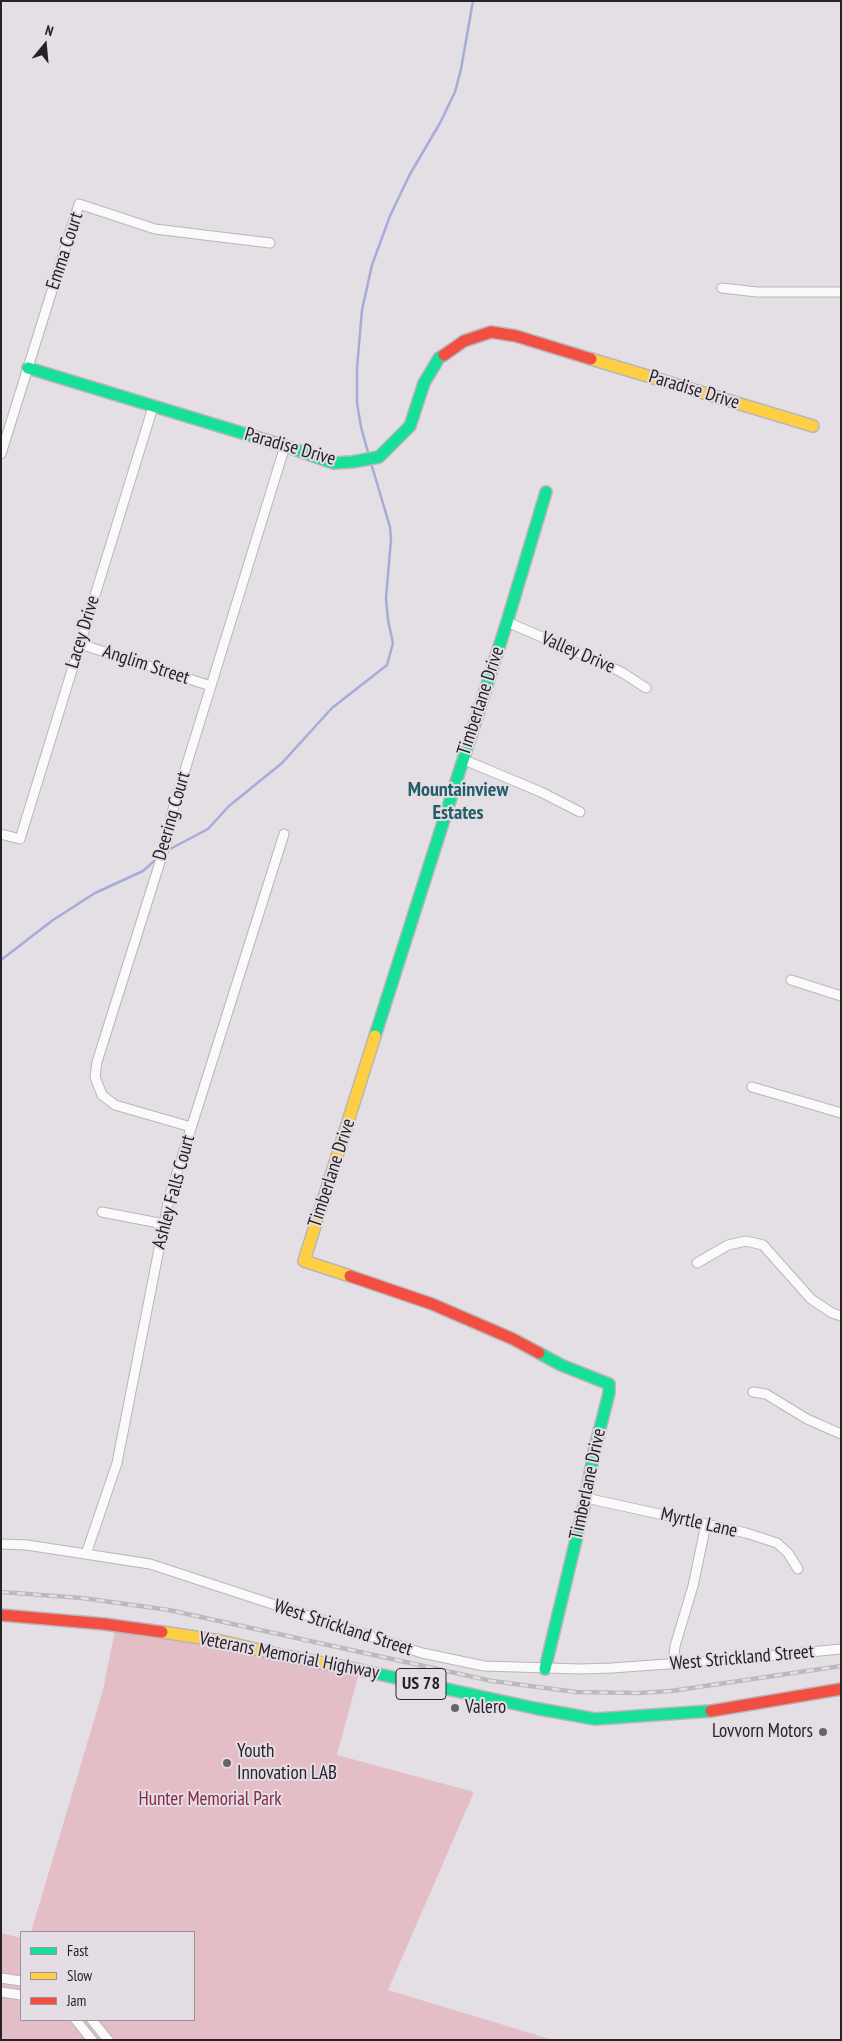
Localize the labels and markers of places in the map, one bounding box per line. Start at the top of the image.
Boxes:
place label: Valero [465,1697,506,1719]
marker: Valero [449,1702,461,1714]
place label: Lovvorn Motors [712,1721,813,1743]
marker: Lovvorn Motors [817,1726,829,1738]
place label: Youth Innovation LAB [237,1741,337,1785]
marker: Youth Innovation LAB [221,1757,233,1769]

